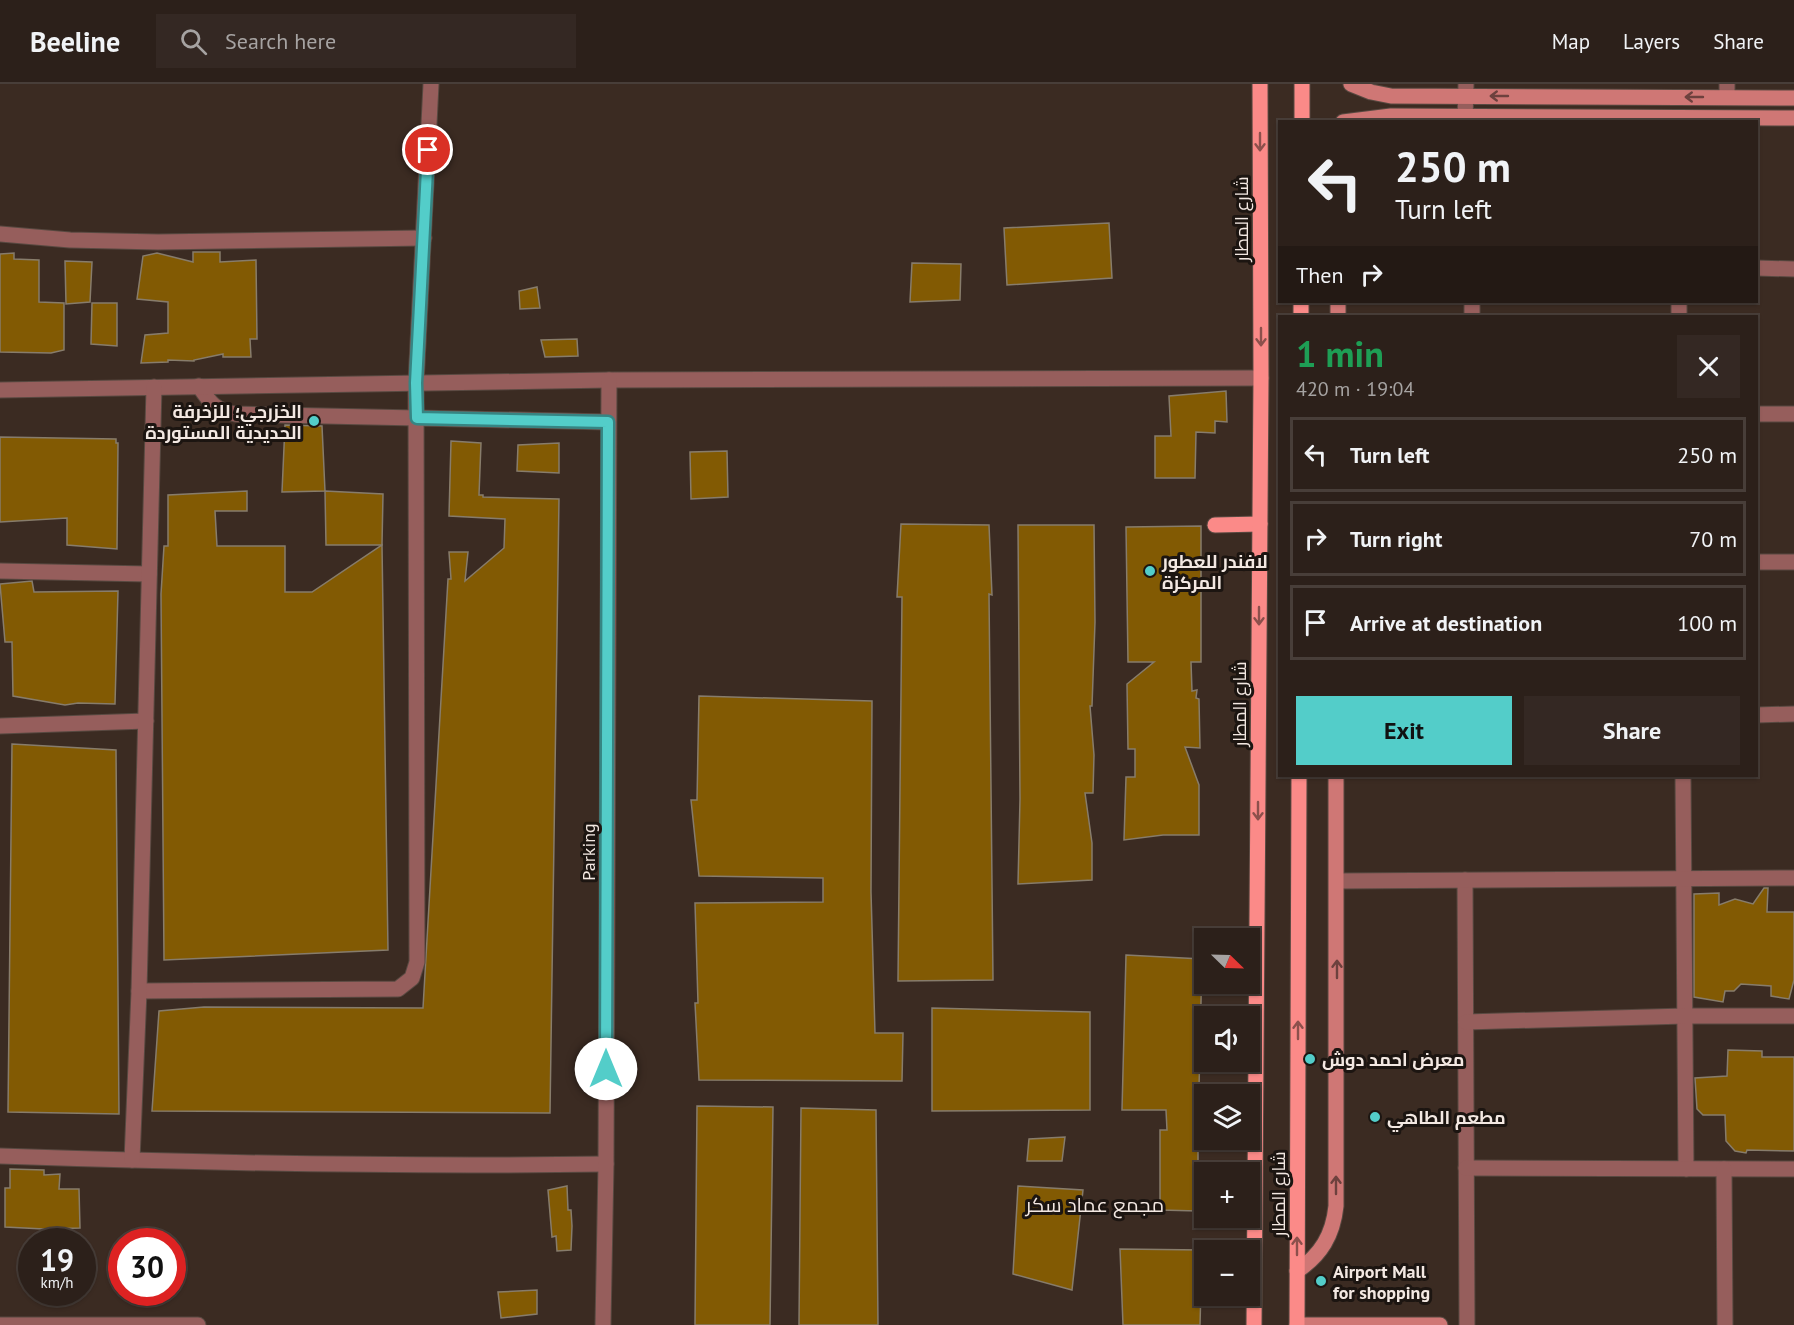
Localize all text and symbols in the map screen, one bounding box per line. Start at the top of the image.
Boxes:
search box [156,14,576,68]
text: Beeline [30,23,120,60]
icon: search [177,25,210,58]
text: Search here [225,27,336,55]
text: Map [1552,28,1590,55]
text: Layers [1623,28,1680,55]
text: Share [1713,28,1764,55]
one-way arrow [1489,90,1509,102]
one-way arrow [1684,91,1704,103]
pin [402,124,453,175]
one-way arrow [1254,132,1266,152]
icon: arrive [411,133,444,166]
text: 250 m [1395,139,1511,194]
icon: left [1296,144,1374,222]
street label: شارع المطار [1230,176,1254,263]
text: Turn left [1395,192,1492,226]
icon: right [1355,258,1388,291]
text: Then [1296,261,1343,289]
one-way arrow [1255,327,1267,347]
text: 1 min [1296,330,1384,377]
button: close [1677,335,1740,398]
text: 420 m · 19:04 [1296,376,1414,402]
place label: الخزرجي؛ للزخرفة الحديدية المستوردة [145,400,302,444]
marker: الخزرجي؛ للزخرفة الحديدية المستوردة [307,414,321,428]
icon: left [1299,438,1332,471]
text: Turn left [1350,441,1430,469]
text: 250 m [1677,441,1737,469]
icon: right [1299,522,1332,555]
text: Turn right [1350,525,1442,553]
text: 70 m [1689,525,1737,553]
place label: لافندر للعطور المركزة [1161,550,1268,594]
marker: لافندر للعطور المركزة [1143,564,1157,578]
one-way arrow [1253,606,1265,626]
icon: arrive [1299,606,1332,639]
text: Arrive at destination [1350,609,1542,637]
text: 100 m [1677,609,1737,637]
street label: شارع المطار [1228,661,1252,748]
button: Exit [1296,696,1512,765]
button: Share [1524,696,1740,765]
one-way arrow [1252,801,1263,821]
street label: Parking [577,823,600,881]
north arrow [1194,928,1260,994]
map controls [1194,928,1260,1306]
one-way arrow [1331,959,1343,979]
button: sound [1194,1006,1260,1072]
one-way arrow [1292,1020,1304,1040]
position arrow [574,1037,638,1101]
place label: معرض احمد دوش [1322,1048,1464,1071]
marker: معرض احمد دوش [1303,1052,1317,1066]
button: layers [1194,1084,1260,1150]
place label: مطعم الطاهي [1387,1106,1506,1133]
marker: مطعم الطاهي [1368,1110,1382,1124]
street label: شارع المطار [1267,1151,1291,1238]
button: + [1194,1162,1260,1228]
one-way arrow [1330,1175,1342,1195]
district label: مجمع عماد سكر [1025,1192,1164,1219]
speed limit sign: 30 [108,1228,186,1306]
one-way arrow [1291,1236,1303,1256]
text: 19 [40,1240,74,1279]
button: − [1194,1240,1260,1306]
place label: Airport Mall for shopping [1333,1260,1430,1304]
text: km/h [41,1273,73,1292]
marker: Airport Mall for shopping [1314,1274,1328,1288]

